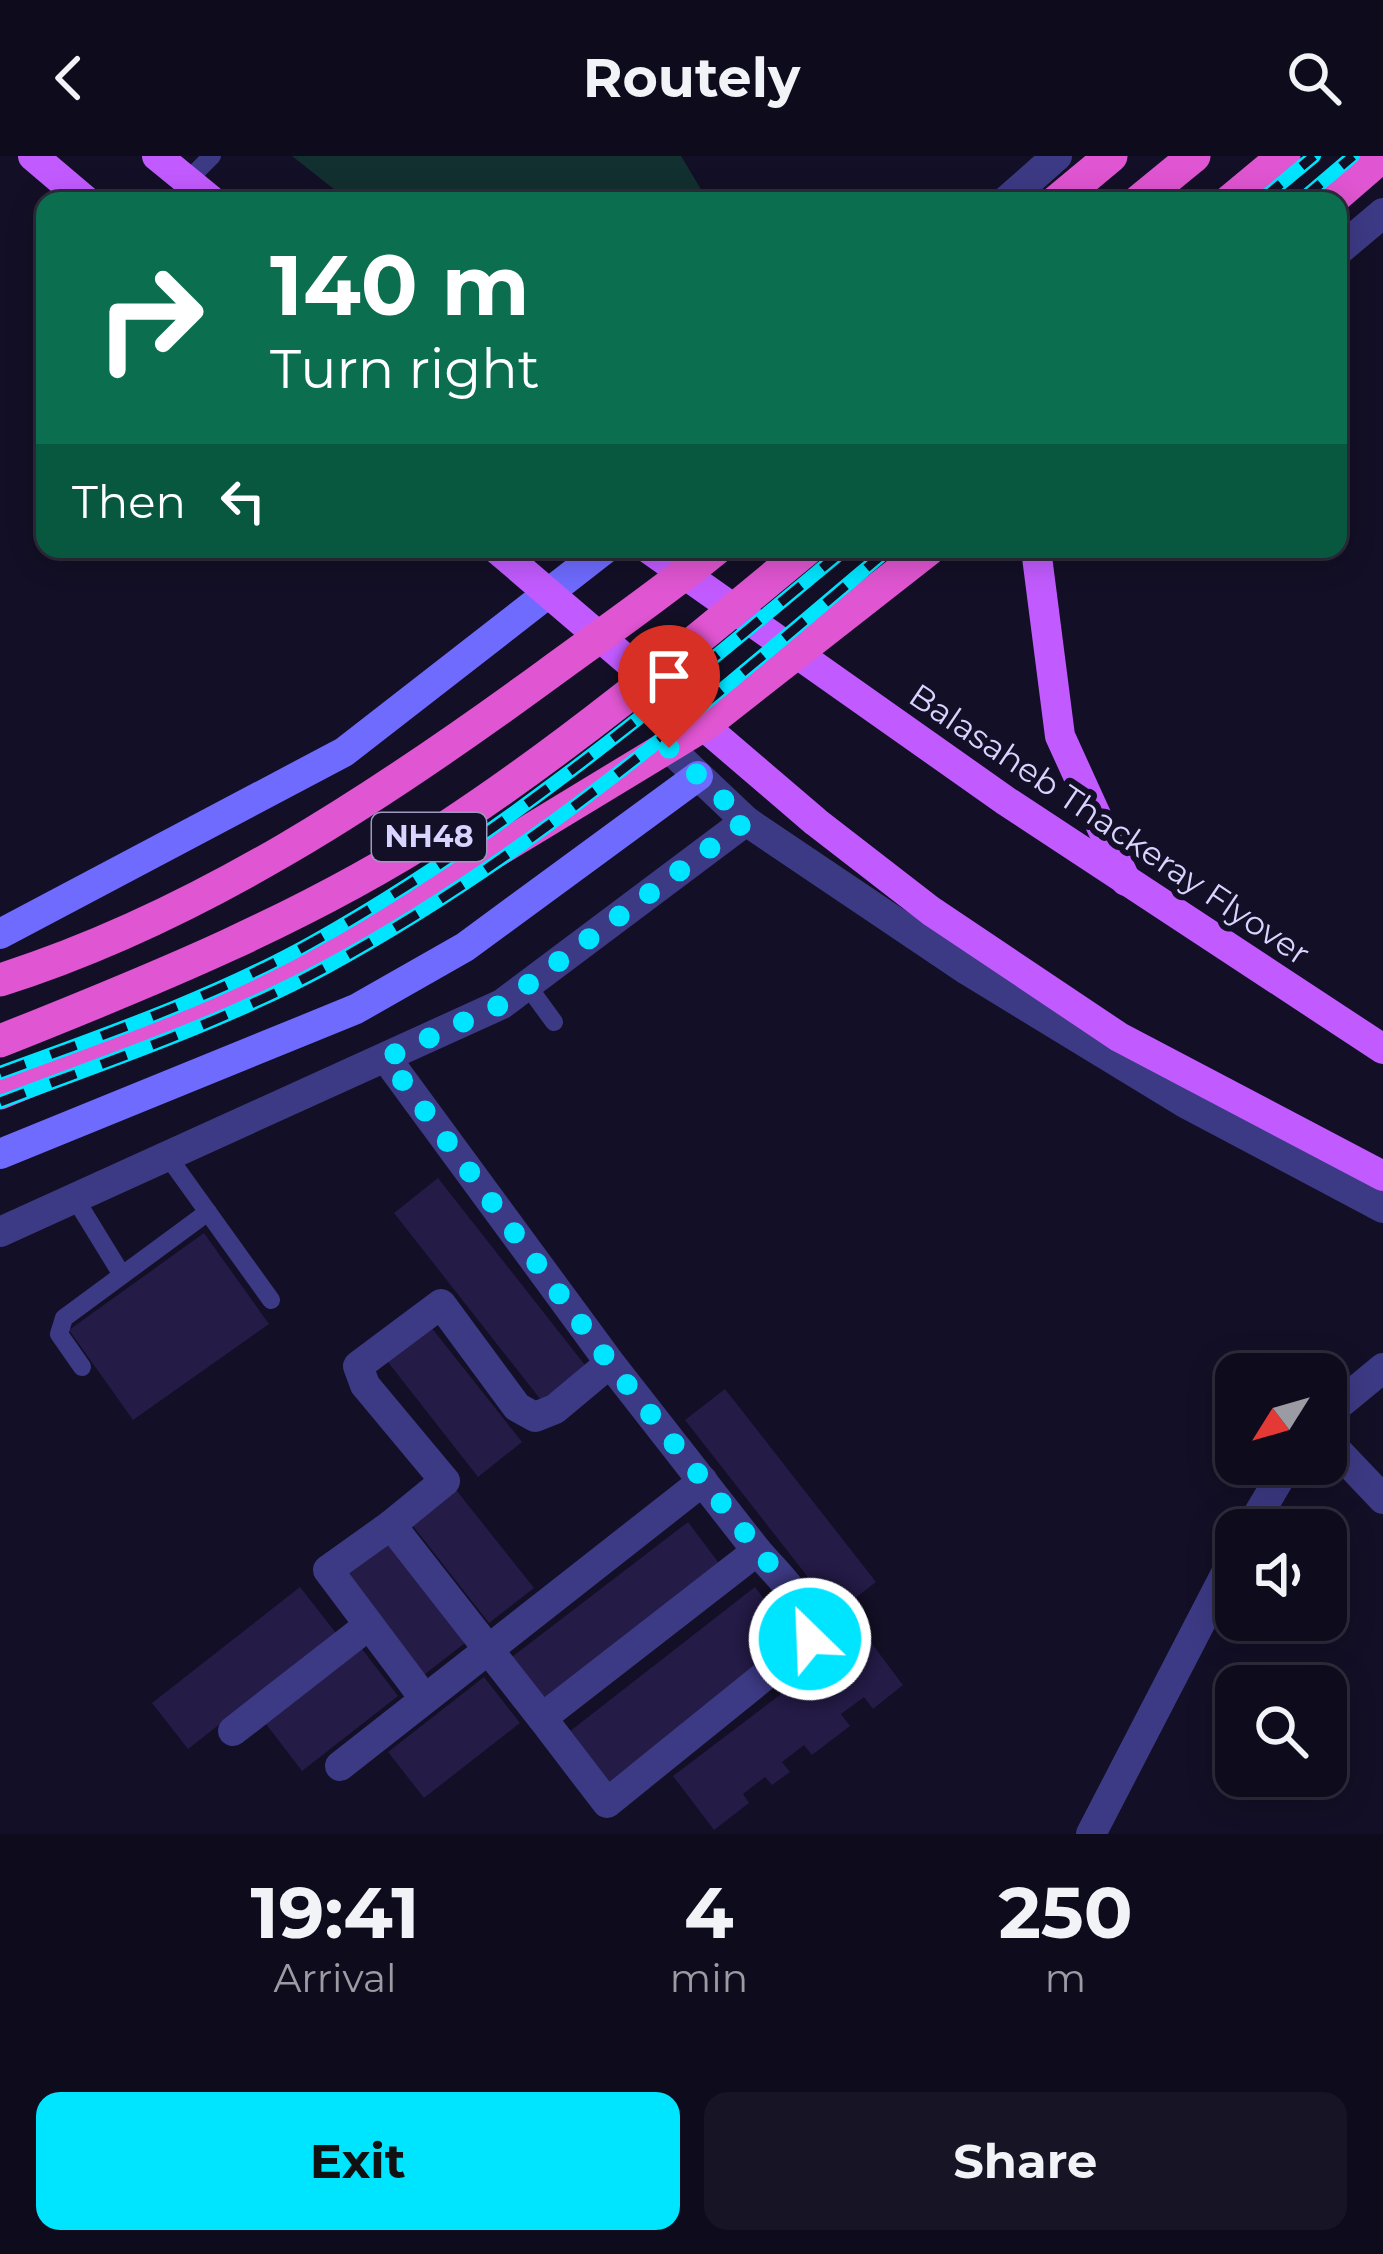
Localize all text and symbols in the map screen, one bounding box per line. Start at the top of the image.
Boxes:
icon: back [36,45,102,111]
text: Routely [583,45,800,111]
icon: search [1281,45,1347,111]
text: 140 m [270,234,530,336]
icon: right [72,240,228,396]
text: Turn right [270,336,540,402]
icon: left [210,468,276,534]
text: Then [72,474,186,529]
pin [618,625,720,748]
icon: arrive [636,643,702,709]
street label: Balasaheb Thackeray Flyover [902,675,1318,973]
road number: NH48 [372,813,486,861]
north arrow [1215,1353,1347,1485]
map controls [1215,1353,1347,1797]
button: sound [1215,1509,1347,1641]
position arrow [747,1576,873,1702]
button: search [1215,1665,1347,1797]
text: 19:41 [250,1868,419,1956]
text: 4 [684,1868,734,1956]
text: 250 [998,1868,1133,1956]
text: Arrival [273,1954,396,2002]
text: min [670,1954,748,2002]
text: m [1045,1954,1086,2002]
button: Exit [36,2092,680,2230]
button: Share [704,2092,1347,2230]

